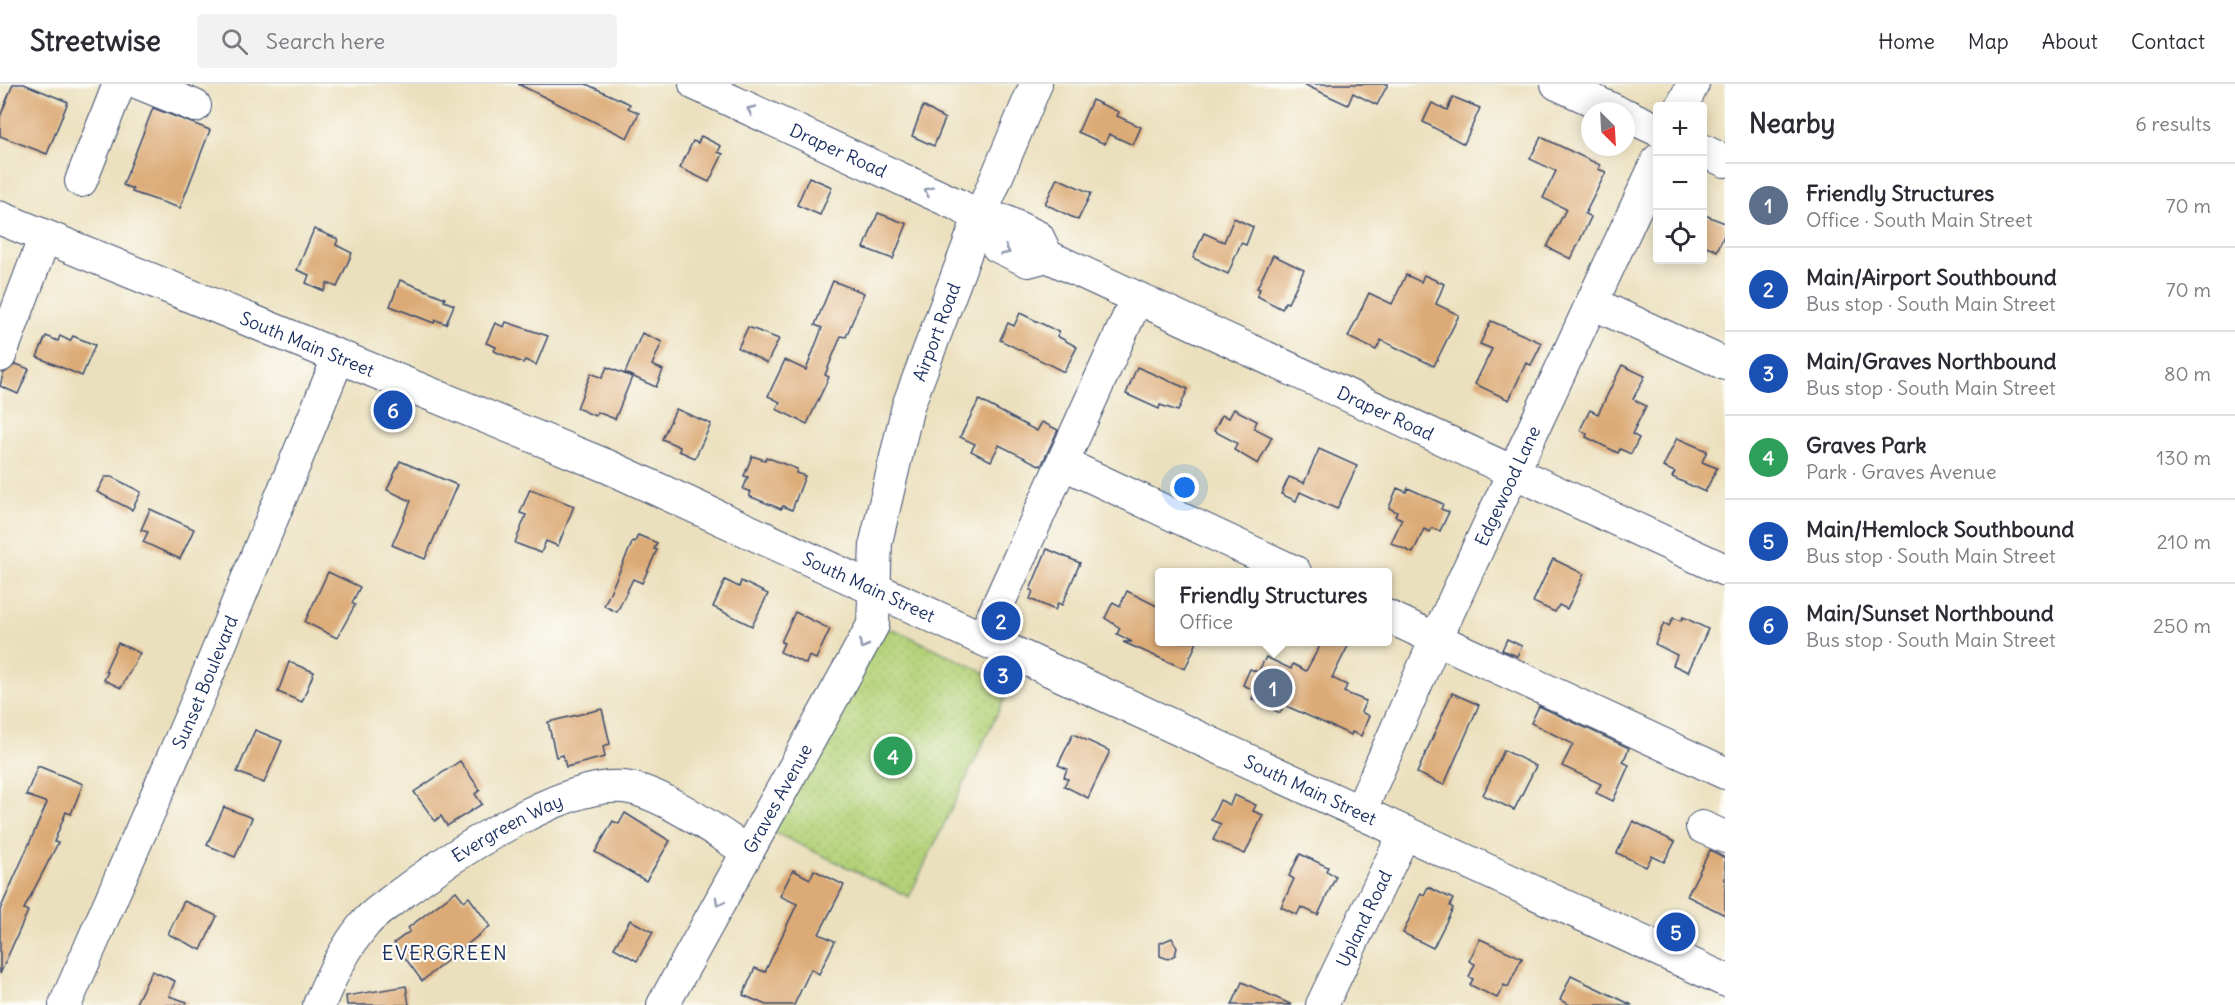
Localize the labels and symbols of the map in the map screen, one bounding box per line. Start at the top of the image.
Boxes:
north arrow [1581,102,1635,156]
one-way arrow [746,105,757,117]
street label: Draper Road [786,118,891,182]
one-way arrow [923,187,934,199]
one-way arrow [1000,243,1011,255]
street label: Airport Road [907,279,965,384]
street label: South Main Street [237,306,378,381]
street label: Draper Road [1334,381,1438,445]
pin: 6 [374,388,412,432]
street label: Edgewood Lane [1469,422,1545,549]
your location [1170,473,1199,502]
street label: South Main Street [799,546,939,627]
pin: 2 [982,598,1020,644]
street label: Sunset Boulevard [167,612,243,752]
one-way arrow [859,639,870,649]
pin: 3 [984,652,1022,698]
pin: 1 [1254,666,1292,710]
pin: 4 [874,734,912,778]
street label: Graves Avenue [738,740,817,857]
street label: South Main Street [1241,749,1380,830]
street label: Evergreen Way [447,788,566,867]
street label: Upland Road [1331,866,1397,970]
one-way arrow [715,896,726,906]
pin: 5 [1656,910,1696,954]
district label: EVERGREEN [382,940,508,965]

